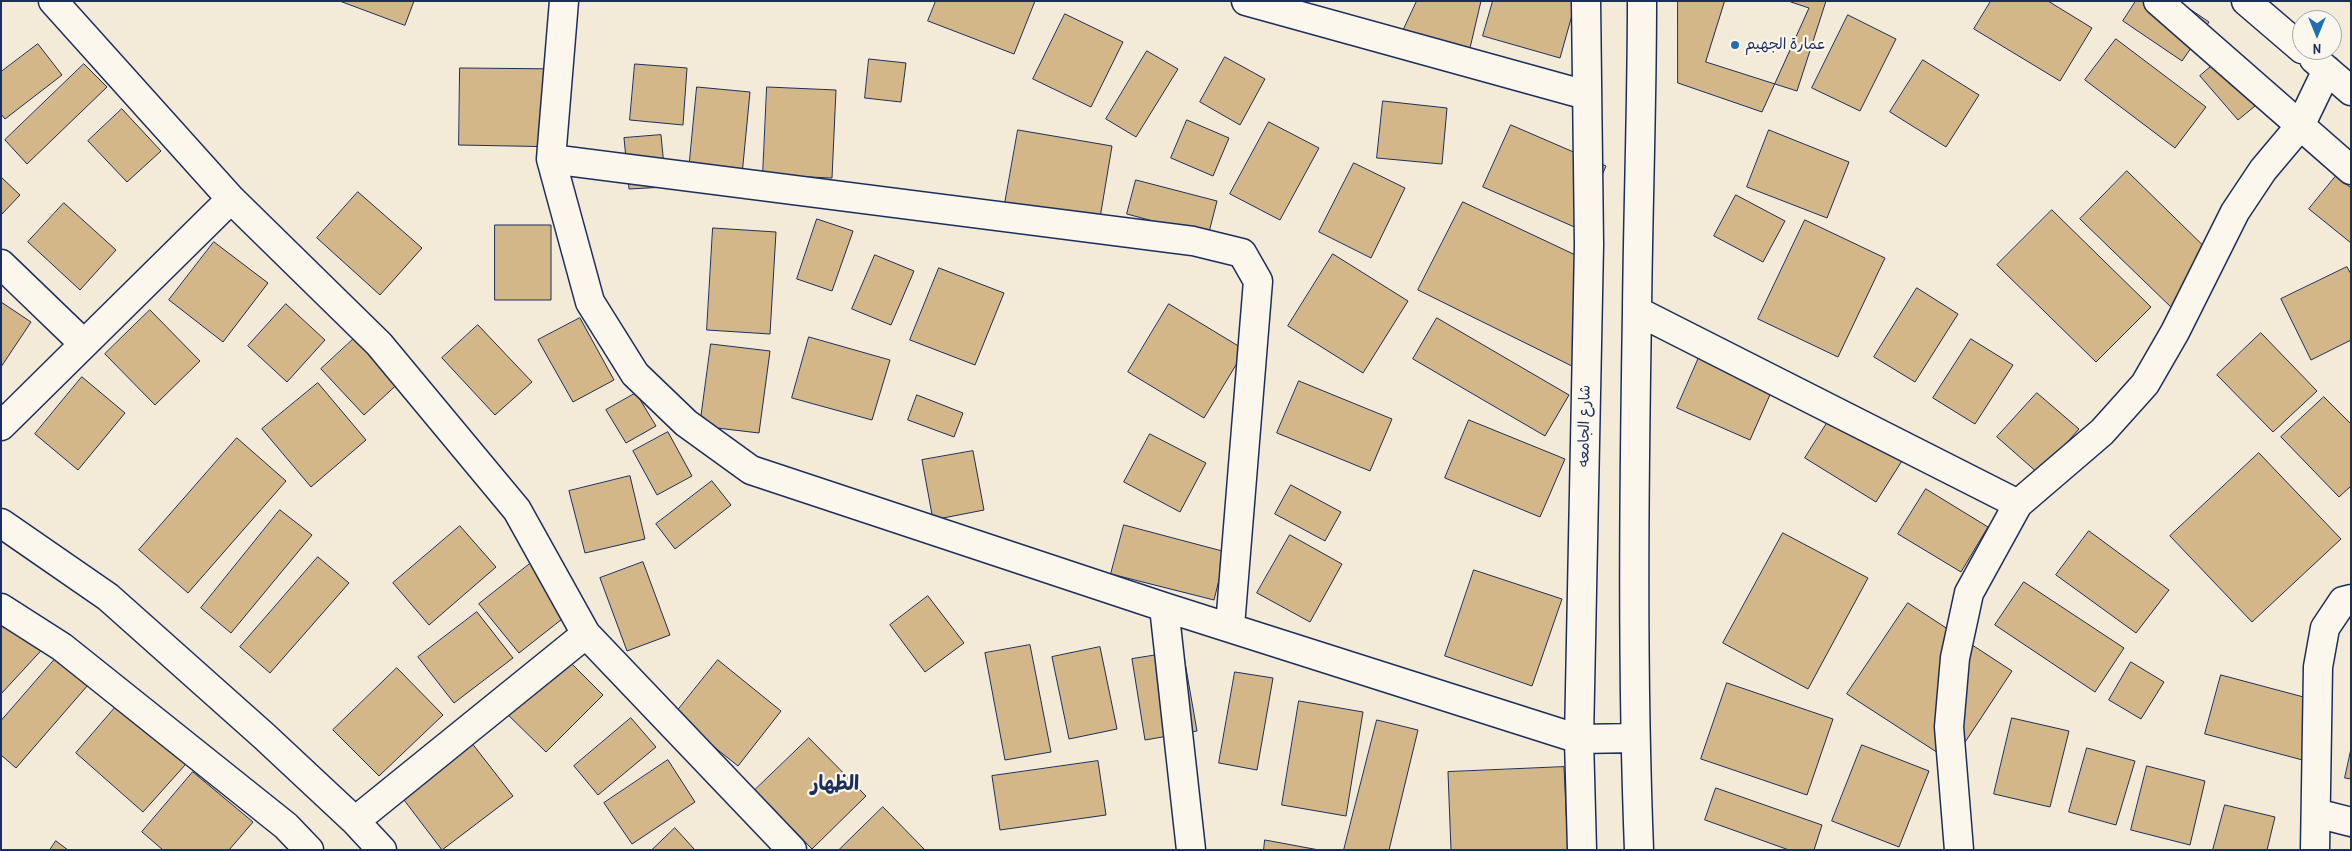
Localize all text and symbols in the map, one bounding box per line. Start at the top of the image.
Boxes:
north arrow [2292,10,2342,60]
place label: عمارة الجهيم [1745,36,1826,54]
marker: عمارة الجهيم [1729,39,1741,51]
text: N [2313,40,2321,59]
street label: شارع الجامعه [1575,385,1595,467]
district label: الظهار [811,773,859,797]

